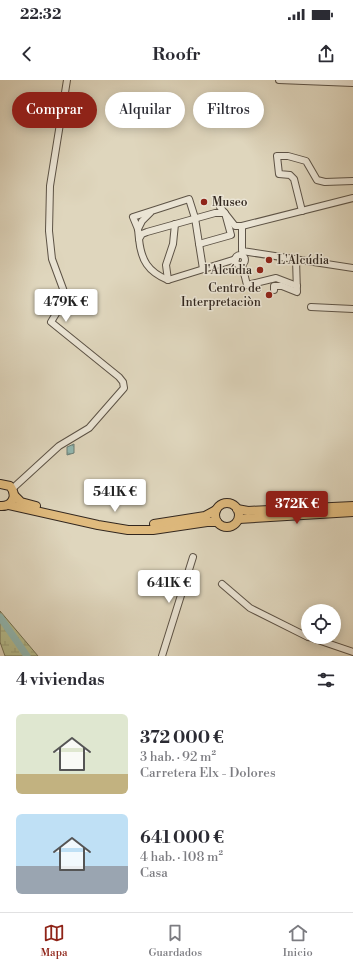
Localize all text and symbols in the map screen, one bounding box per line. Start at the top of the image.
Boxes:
text: 22:32 [20,5,61,24]
icon: back [16,43,38,65]
text: Roofr [152,43,201,66]
icon: share [315,43,337,65]
chip: Comprar [12,92,97,128]
chip: Alquilar [105,92,185,128]
chip: Filtros [193,92,264,128]
place label: Museo [212,195,248,210]
marker: Museo [199,197,209,207]
place label: L'Alcúdia [277,253,330,268]
marker: L'Alcúdia [264,255,274,265]
place label: l'Alcúdia [204,263,253,278]
marker: l'Alcúdia [255,265,265,275]
place label: Centro de Interpretaciòn [181,281,261,310]
pin: 479K € [33,289,99,323]
marker: Centro de Interpretaciòn [264,290,274,300]
text: 479K € [44,294,88,310]
pin: 541K € [82,479,148,513]
text: 541K € [93,484,137,500]
pin: 372K € [264,491,330,525]
text: 372K € [275,496,319,512]
pin: 641K € [136,570,202,604]
text: 641K € [147,575,191,591]
map controls [301,604,341,644]
button: locate [301,604,341,644]
text: 4 viviendas [16,669,104,691]
icon: filters [315,669,337,691]
text: 372 000 € [140,727,224,749]
icon: home [48,730,96,778]
text: 3 hab. · 92 m² [140,749,216,765]
text: Carretera Elx - Dolores [140,765,276,781]
text: 641 000 € [140,827,224,849]
icon: home [48,830,96,878]
text: 4 hab. · 108 m² [140,849,223,865]
text: Casa [140,865,168,881]
tab: Mapa [40,922,68,960]
tab: Guardados [148,922,202,960]
tab: Inicio [283,922,313,960]

